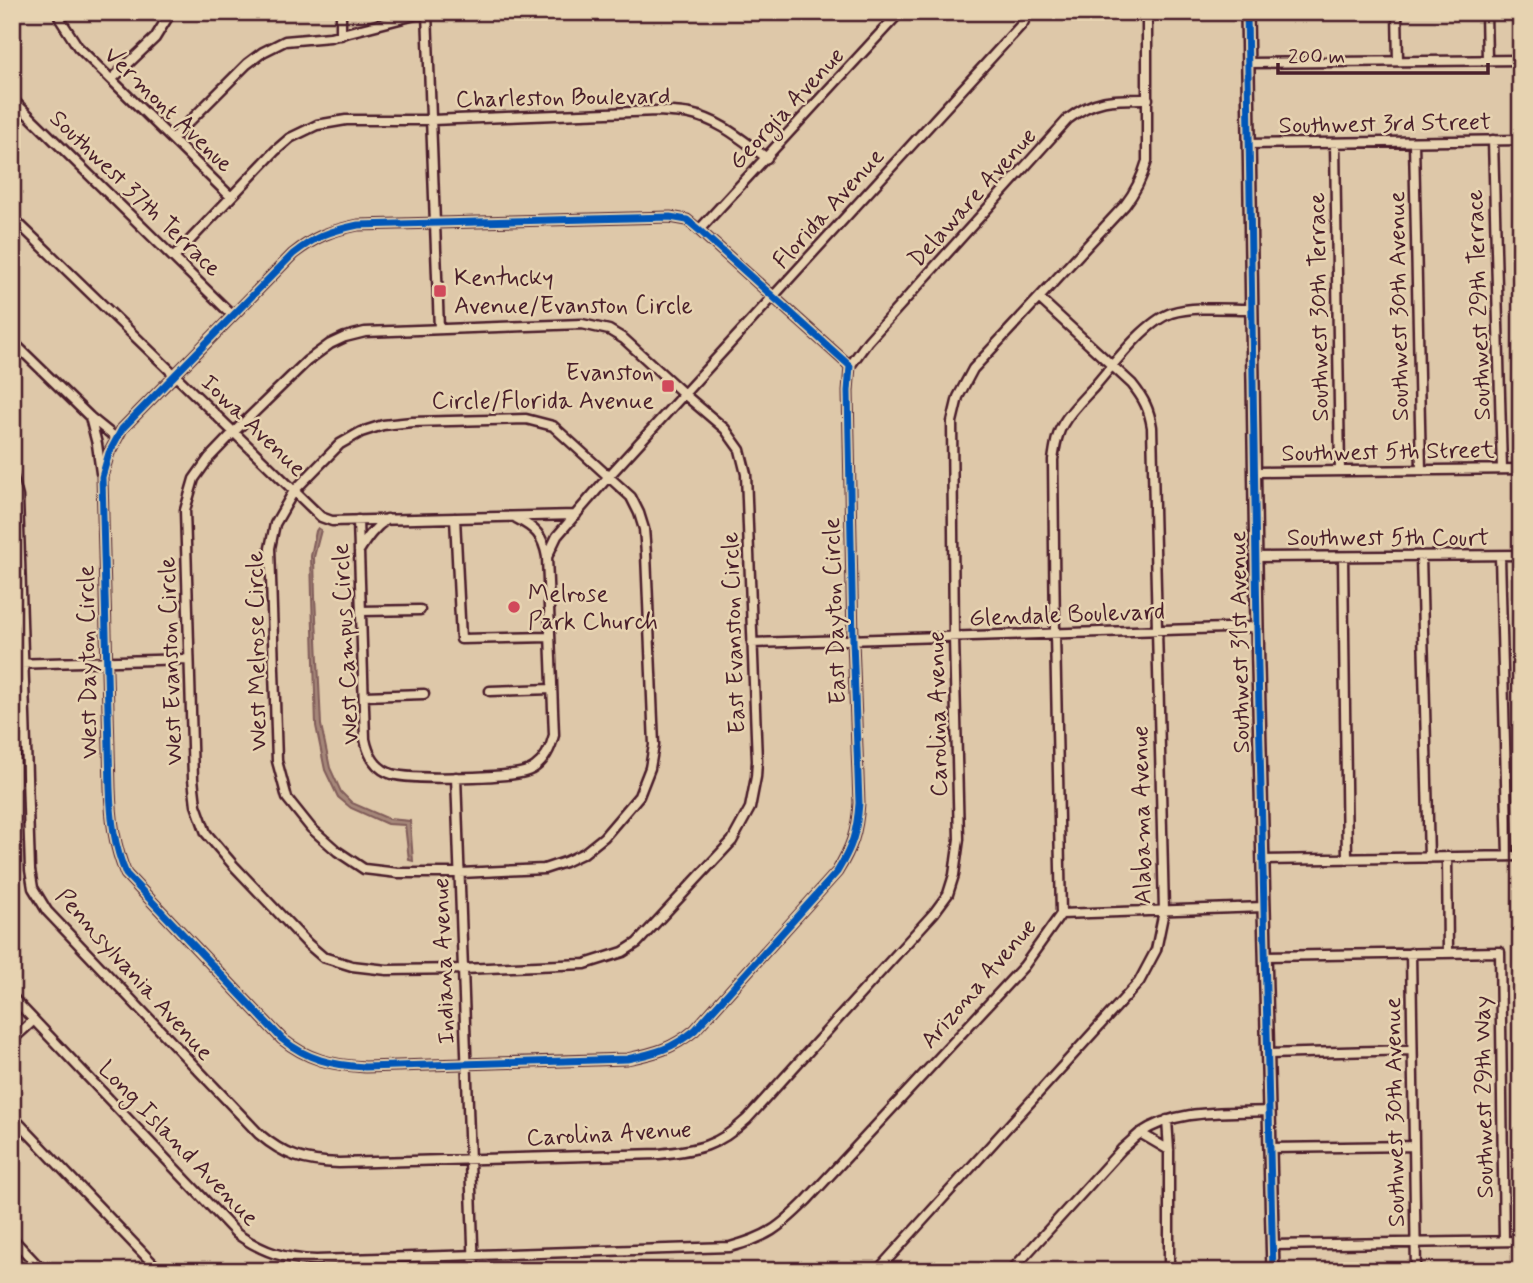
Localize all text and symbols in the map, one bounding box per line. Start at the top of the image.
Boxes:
scale bar [1278,32,1488,76]
street label: Vermont Avenue [97,40,239,180]
street label: Georgia Avenue [722,41,853,178]
text: 200 m [1288,43,1345,71]
street label: Charleston Boulevard [455,81,671,116]
street label: Southwest 37th Terrace [42,104,228,284]
street label: Southwest 3rd Street [1278,107,1492,142]
street label: Delaware Avenue [902,121,1044,275]
street label: Florida Avenue [767,142,892,276]
street label: Southwest 29th Terrace [1460,189,1499,421]
street label: Southwest 30th Avenue [1382,190,1417,421]
street label: Southwest 30th Terrace [1302,192,1337,422]
place label: Kentucky Avenue/Evanston Circle [454,263,693,322]
marker: Kentucky Avenue/Evanston Circle [432,283,448,299]
place label: Evanston Circle/Florida Avenue [431,358,654,417]
street label: Iowa Avenue [194,368,312,484]
marker: Evanston Circle/Florida Avenue [660,378,676,394]
street label: Southwest 5th Street [1281,435,1495,470]
street label: East Dayton Circle [817,517,854,705]
street label: Southwest 5th Court [1287,523,1489,554]
street label: Southwest 31st Avenue [1223,530,1258,754]
street label: East Evanston Circle [715,531,754,734]
street label: West Campus Circle [326,542,367,745]
street label: West Melrose Circle [240,551,275,751]
street label: West Evanston Circle [152,556,191,766]
street label: West Dayton Circle [71,565,106,759]
place label: Melrose Park Church [528,579,658,638]
street label: Glendale Boulevard [968,597,1166,634]
marker: Melrose Park Church [506,599,522,615]
street label: Carolina Avenue [922,631,955,797]
street label: Alabama Avenue [1125,725,1160,905]
street label: Indiana Avenue [426,877,463,1045]
street label: Pennsylvania Avenue [48,882,220,1068]
street label: Arizona Avenue [914,912,1044,1056]
street label: Southwest 29th Way [1467,995,1502,1199]
street label: Southwest 30th Avenue [1378,996,1413,1227]
street label: Long Island Avenue [89,1055,265,1235]
street label: Carolina Avenue [526,1115,693,1154]

